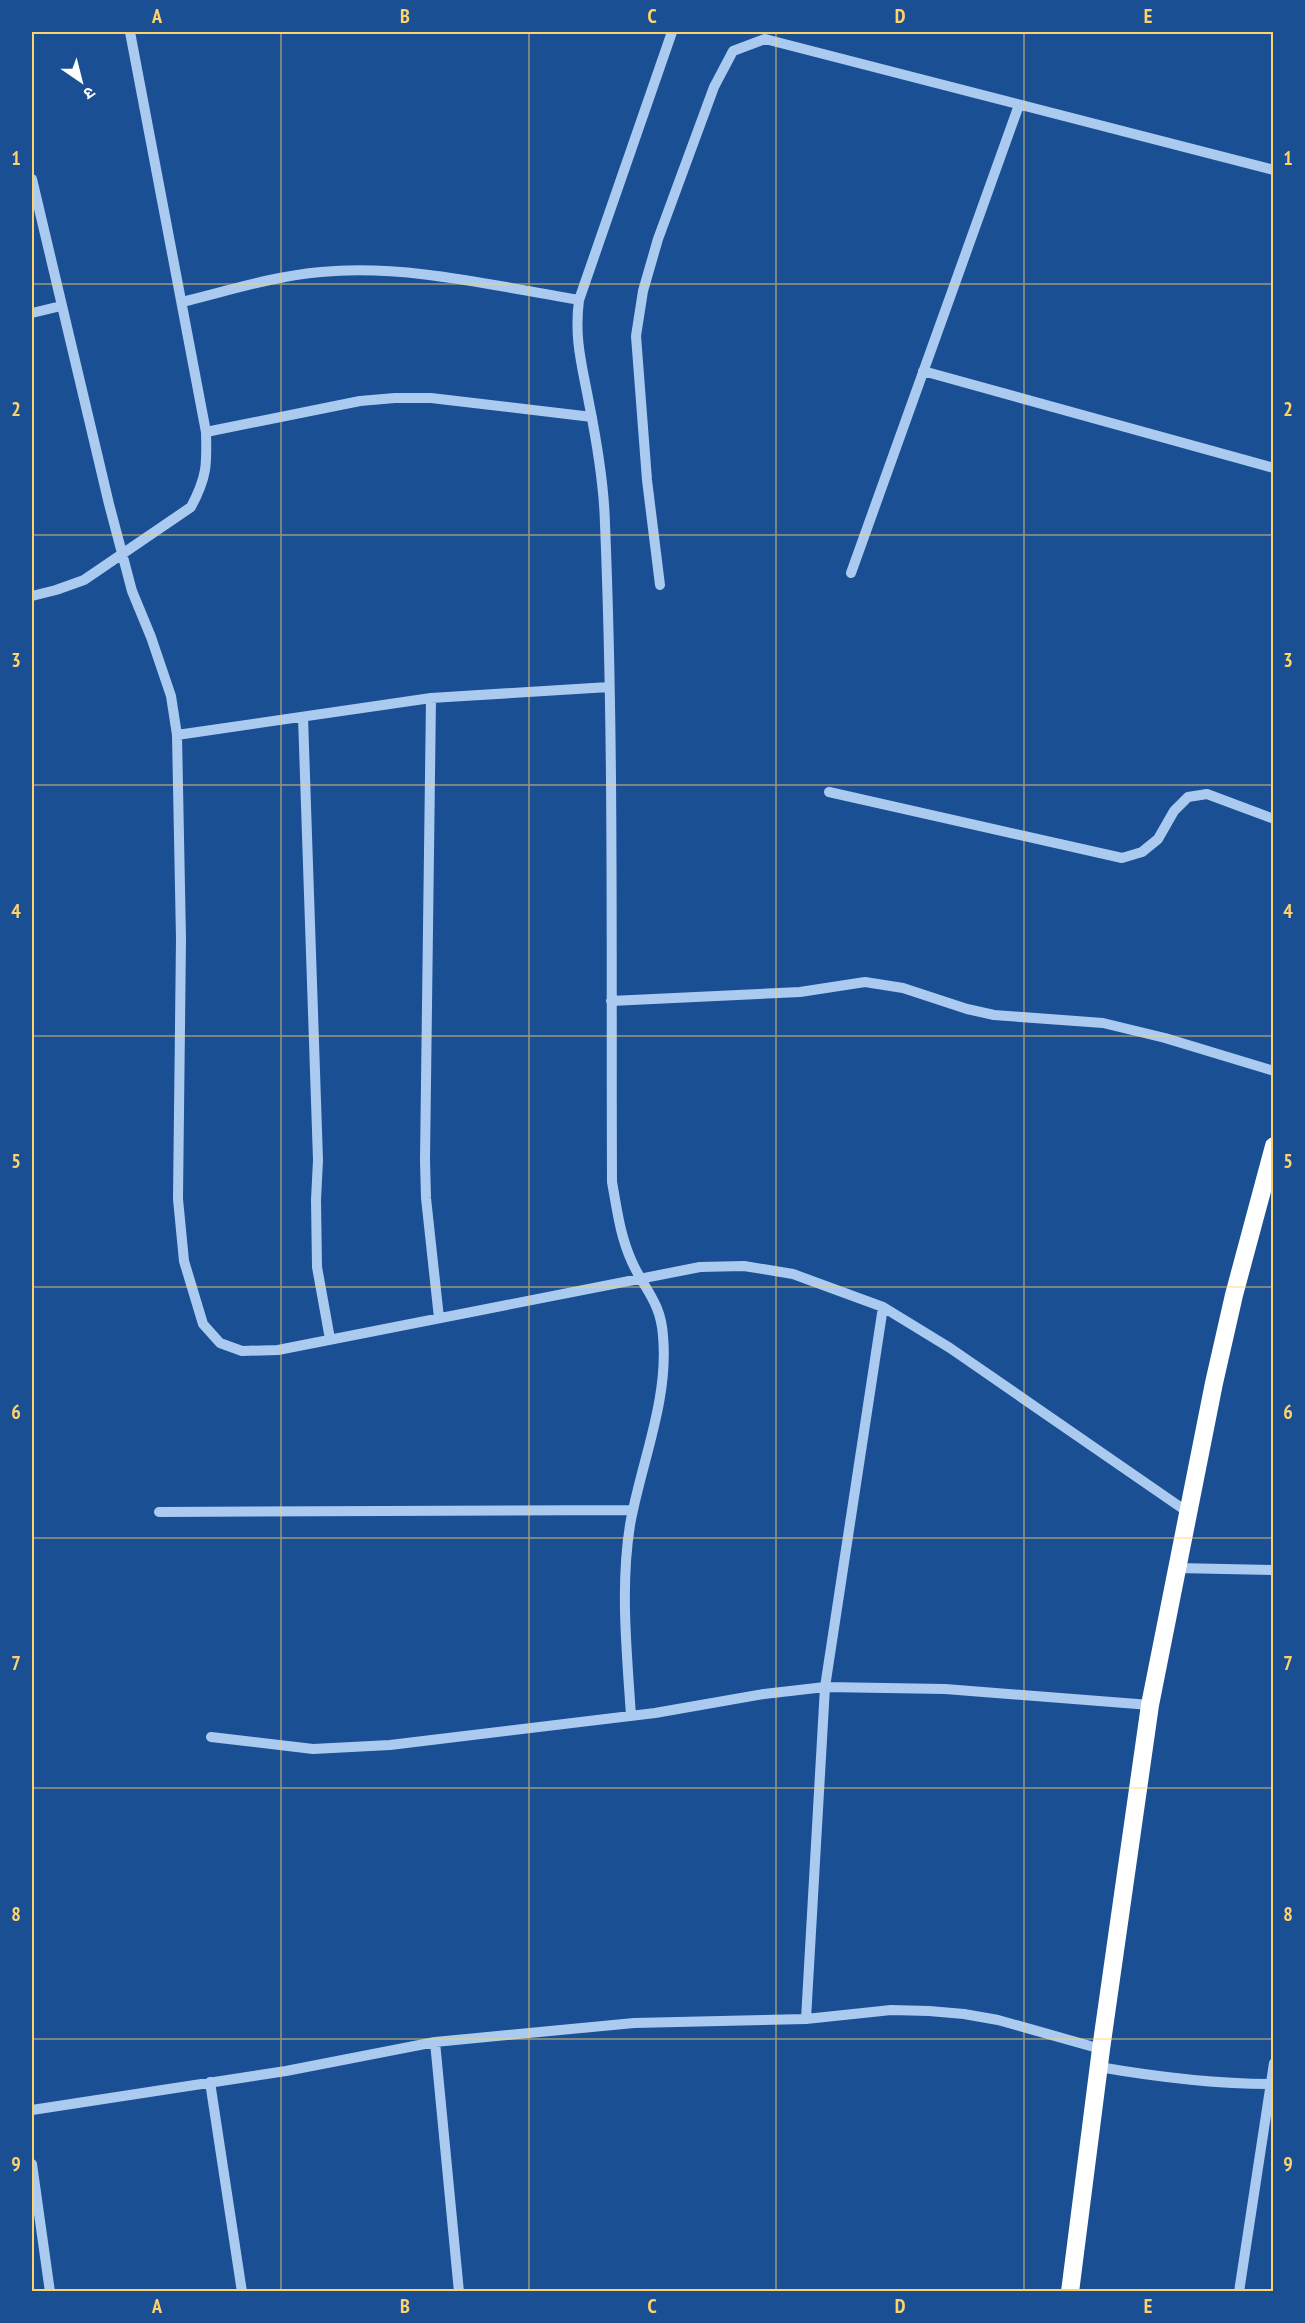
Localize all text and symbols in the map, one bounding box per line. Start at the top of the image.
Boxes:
text: A [151,3,163,29]
text: B [400,3,410,29]
text: C [647,3,657,29]
text: D [895,3,906,29]
text: E [1144,3,1152,29]
north arrow [51,51,111,111]
text: उ [80,82,99,105]
text: 1 [11,145,21,171]
text: 1 [1283,145,1293,171]
text: 2 [11,396,21,422]
text: 2 [1283,396,1293,422]
text: 3 [11,647,21,673]
text: 3 [1283,647,1293,673]
text: 4 [11,898,21,924]
text: 4 [1283,898,1293,924]
text: 5 [11,1148,21,1174]
text: 5 [1283,1148,1293,1174]
text: 6 [11,1399,21,1425]
text: 6 [1283,1399,1293,1425]
text: 7 [11,1650,21,1676]
text: 7 [1283,1650,1293,1676]
text: 8 [11,1901,21,1927]
text: 8 [1283,1901,1293,1927]
text: 9 [11,2151,21,2177]
text: 9 [1283,2151,1293,2177]
text: A [151,2293,163,2319]
text: B [400,2293,410,2319]
text: C [647,2293,657,2319]
text: D [895,2293,906,2319]
text: E [1144,2293,1152,2319]

